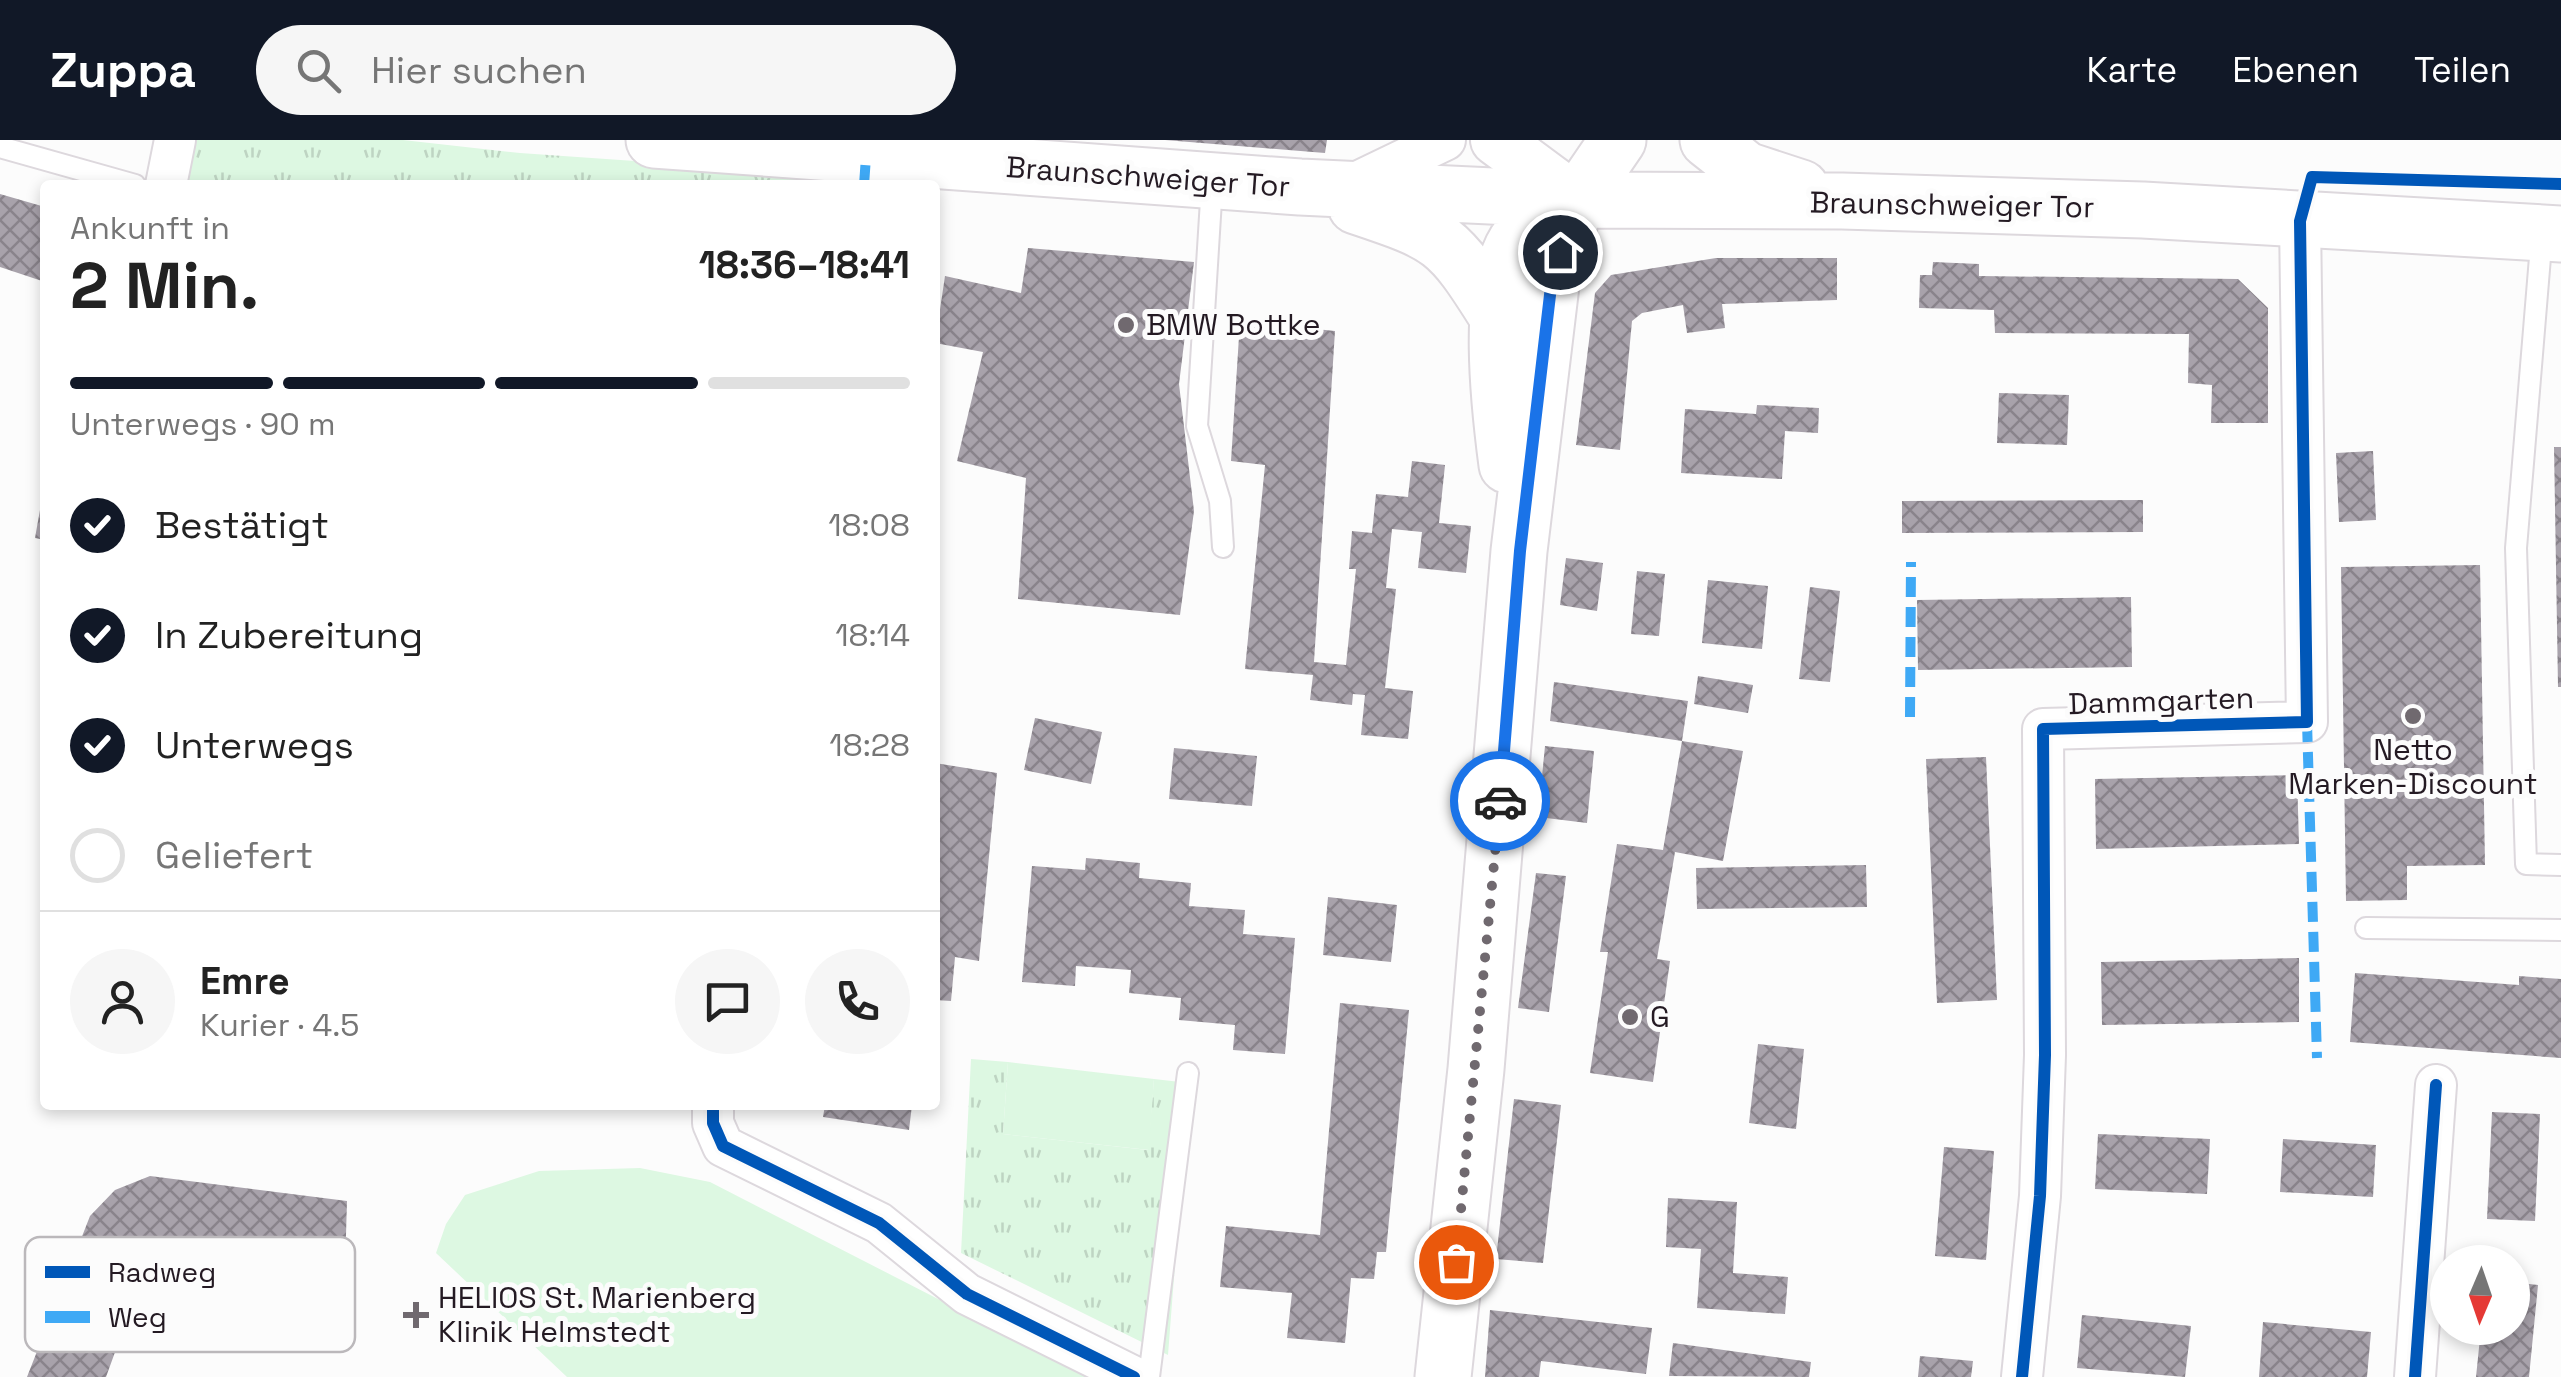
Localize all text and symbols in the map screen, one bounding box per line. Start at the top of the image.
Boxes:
search box [256,25,956,115]
text: Zuppa [50,40,196,101]
icon: search [291,43,346,98]
text: Hier suchen [371,46,587,94]
text: Karte [2086,48,2177,92]
text: Ebenen [2232,48,2359,92]
text: Teilen [2414,48,2511,92]
street label: Braunschweiger Tor [1005,147,1291,206]
street label: Braunschweiger Tor [1809,183,2095,226]
text: Ankunft in [70,208,230,248]
pin [1518,210,1603,295]
icon: home [1533,225,1588,280]
text: 18:36–18:41 [699,241,910,289]
text: 2 Min. [70,244,259,327]
place label: BMW Bottke [1146,305,1320,344]
marker: BMW Bottke [1115,314,1137,336]
text: Unterwegs · 90 m [70,404,336,444]
icon: check [70,498,125,553]
text: Bestätigt [155,501,329,549]
text: 18:08 [828,505,910,545]
icon: check [70,608,125,663]
text: In Zubereitung [155,611,423,659]
text: 18:14 [835,615,910,655]
street label: Dammgarten [2067,678,2255,723]
marker: Netto Marken-Discount [2402,705,2424,727]
icon: check [70,718,125,773]
text: Unterwegs [155,721,354,769]
text: 18:28 [829,725,910,765]
place label: Netto Marken-Discount [2288,730,2538,803]
courier [1450,751,1550,851]
icon: car [1473,774,1528,829]
text: Geliefert [155,831,313,879]
button: person [70,949,175,1054]
button: chat [675,949,780,1054]
button: phone [805,949,910,1054]
text: Emre [200,957,290,1005]
place label: G [1650,997,1670,1036]
text: Kurier · 4.5 [200,1005,359,1045]
marker: G [1619,1006,1641,1028]
pin [1414,1220,1499,1305]
icon: bag [1429,1235,1484,1290]
legend [25,1237,355,1352]
north arrow [2430,1245,2530,1345]
map controls [2430,1245,2530,1345]
text: Radweg [108,1254,216,1290]
place label: HELIOS St. Marienberg Klinik Helmstedt [438,1278,756,1351]
text: Weg [108,1299,167,1335]
marker: HELIOS St. Marienberg Klinik Helmstedt [403,1302,429,1328]

